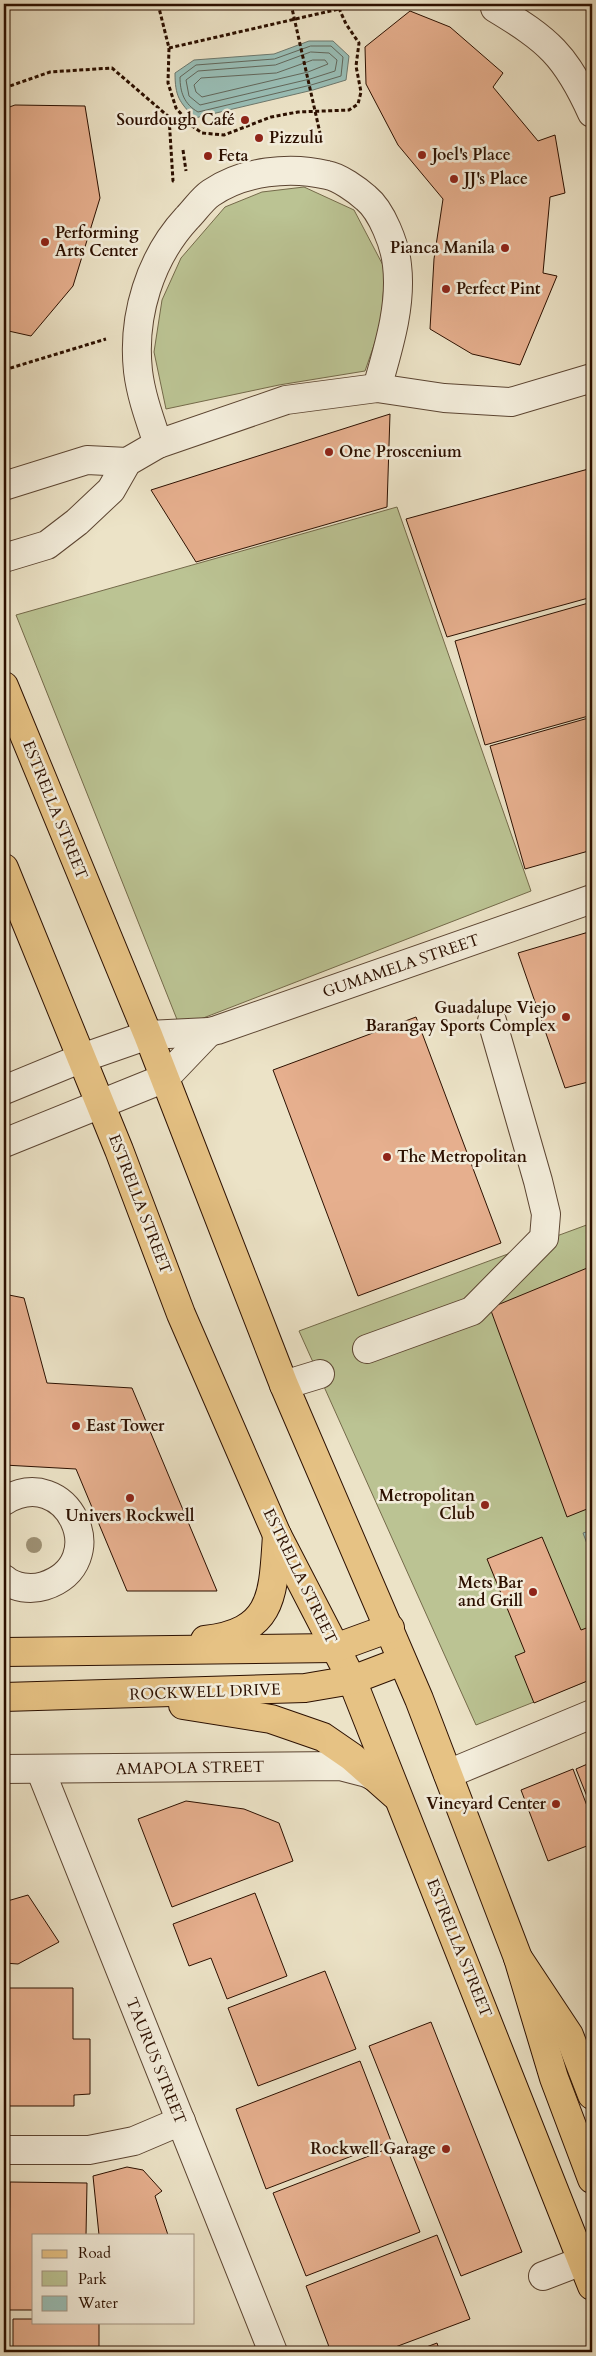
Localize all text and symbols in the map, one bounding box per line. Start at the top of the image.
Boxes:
place label: Sourdough Café [116,109,235,131]
marker: Sourdough Café [239,114,251,126]
place label: Pizzulu [269,127,323,149]
marker: Pizzulu [253,132,265,144]
place label: Joel's Place [430,144,511,166]
place label: Feta [218,145,249,167]
marker: Joel's Place [416,149,428,161]
marker: Feta [202,150,214,162]
place label: JJ's Place [462,168,528,190]
marker: JJ's Place [448,173,460,185]
place label: Performing Arts Center [55,222,139,262]
marker: Performing Arts Center [39,236,51,248]
place label: Pianca Manila [390,237,495,259]
marker: Pianca Manila [499,242,511,254]
place label: Perfect Pint [456,278,541,300]
marker: Perfect Pint [440,283,452,295]
place label: One Proscenium [339,441,462,463]
marker: One Proscenium [323,446,335,458]
street label: ESTRELLA STREET [17,737,93,883]
street label: GUMAMELA STREET [320,929,483,1003]
place label: Guadalupe Viejo Barangay Sports Complex [365,997,556,1037]
marker: Guadalupe Viejo Barangay Sports Complex [560,1011,572,1023]
street label: ESTRELLA STREET [103,1131,177,1277]
place label: The Metropolitan [397,1146,528,1168]
marker: The Metropolitan [381,1151,393,1163]
place label: East Tower [86,1415,165,1437]
marker: East Tower [70,1420,82,1432]
place label: Metropolitan Club [379,1485,476,1525]
marker: Univers Rockwell [124,1492,136,1504]
marker: Metropolitan Club [479,1499,491,1511]
place label: Univers Rockwell [66,1505,195,1527]
street label: ESTRELLA STREET [258,1505,342,1648]
place label: Mets Bar and Grill [458,1572,524,1612]
marker: Mets Bar and Grill [527,1586,539,1598]
street label: ROCKWELL DRIVE [129,1678,281,1706]
street label: AMAPOLA STREET [115,1756,265,1780]
place label: Vineyard Center [426,1793,547,1815]
marker: Vineyard Center [550,1798,562,1810]
street label: ESTRELLA STREET [421,1875,497,2021]
street label: TAURUS STREET [121,1994,192,2128]
place label: Rockwell Garage [310,2138,436,2160]
marker: Rockwell Garage [440,2143,452,2155]
legend [32,2234,195,2324]
text: Road [78,2243,111,2263]
text: Park [78,2269,107,2289]
text: Water [77,2293,119,2313]

